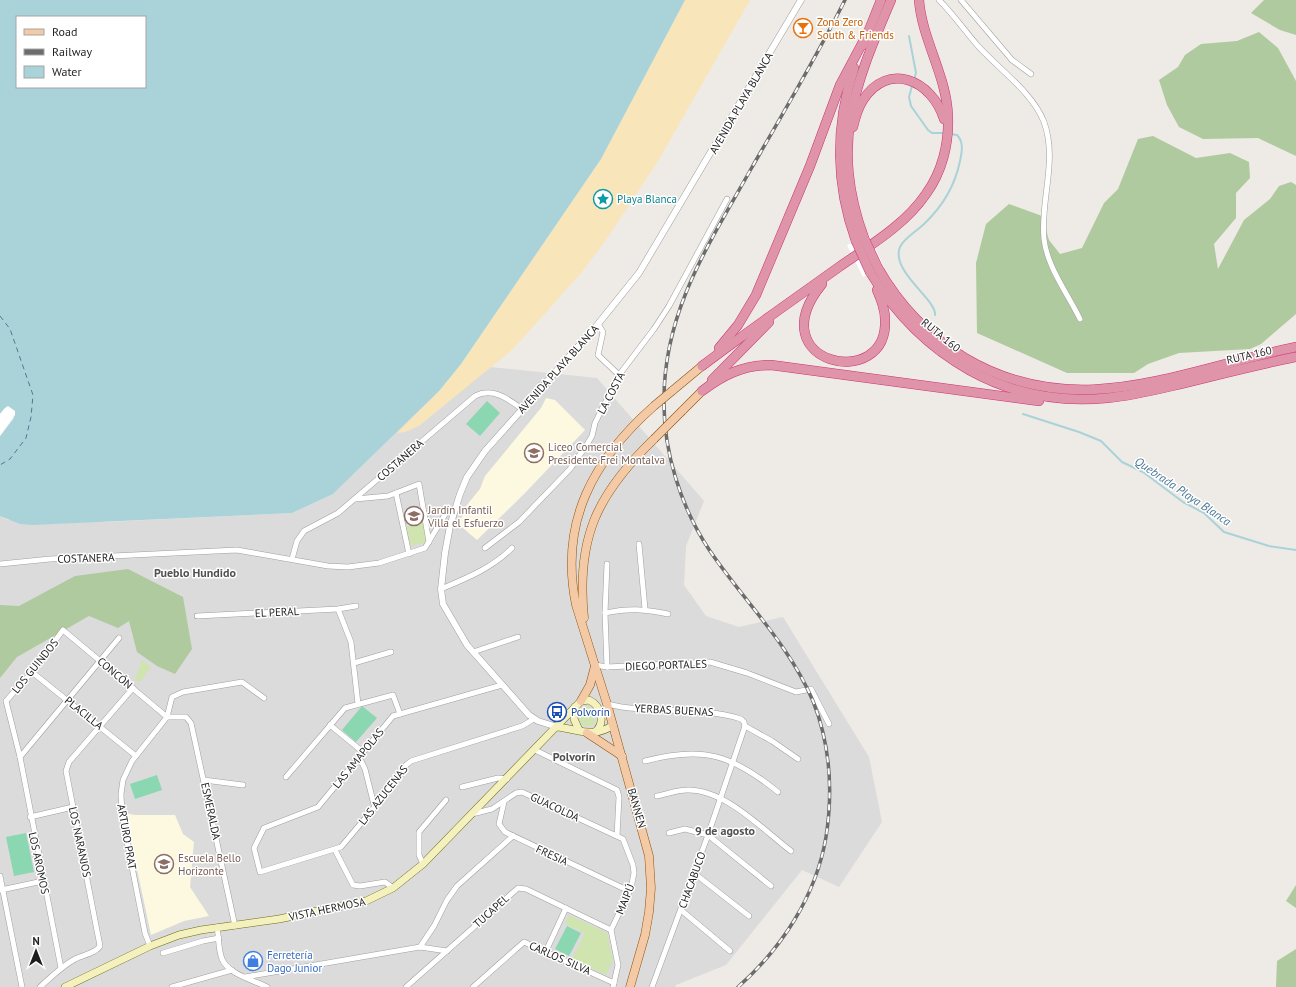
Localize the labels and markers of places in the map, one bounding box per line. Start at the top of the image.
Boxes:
place label: Zona Zero South & Friends [817,15,894,42]
bar icon: Zona Zero South & Friends [792,17,814,39]
place icon: Playa Blanca [592,188,614,210]
place label: Playa Blanca [617,192,677,206]
place label: Liceo Comercial Presidente Frei Montalva [548,440,665,467]
school or university icon: Liceo Comercial Presidente Frei Montalva [523,442,545,464]
place label: Jardín Infantil Villa el Esfuerzo [427,503,504,530]
school or university icon: Jardín Infantil Villa el Esfuerzo [403,505,425,527]
bus stop icon: Polvorín [546,701,568,723]
place label: Polvorín [571,705,610,719]
place label: Escuela Bello Horizonte [178,851,241,878]
school or university icon: Escuela Bello Horizonte [153,853,175,875]
place label: Ferretería Dago Junior [267,948,322,975]
shop icon: Ferretería Dago Junior [242,950,264,972]

